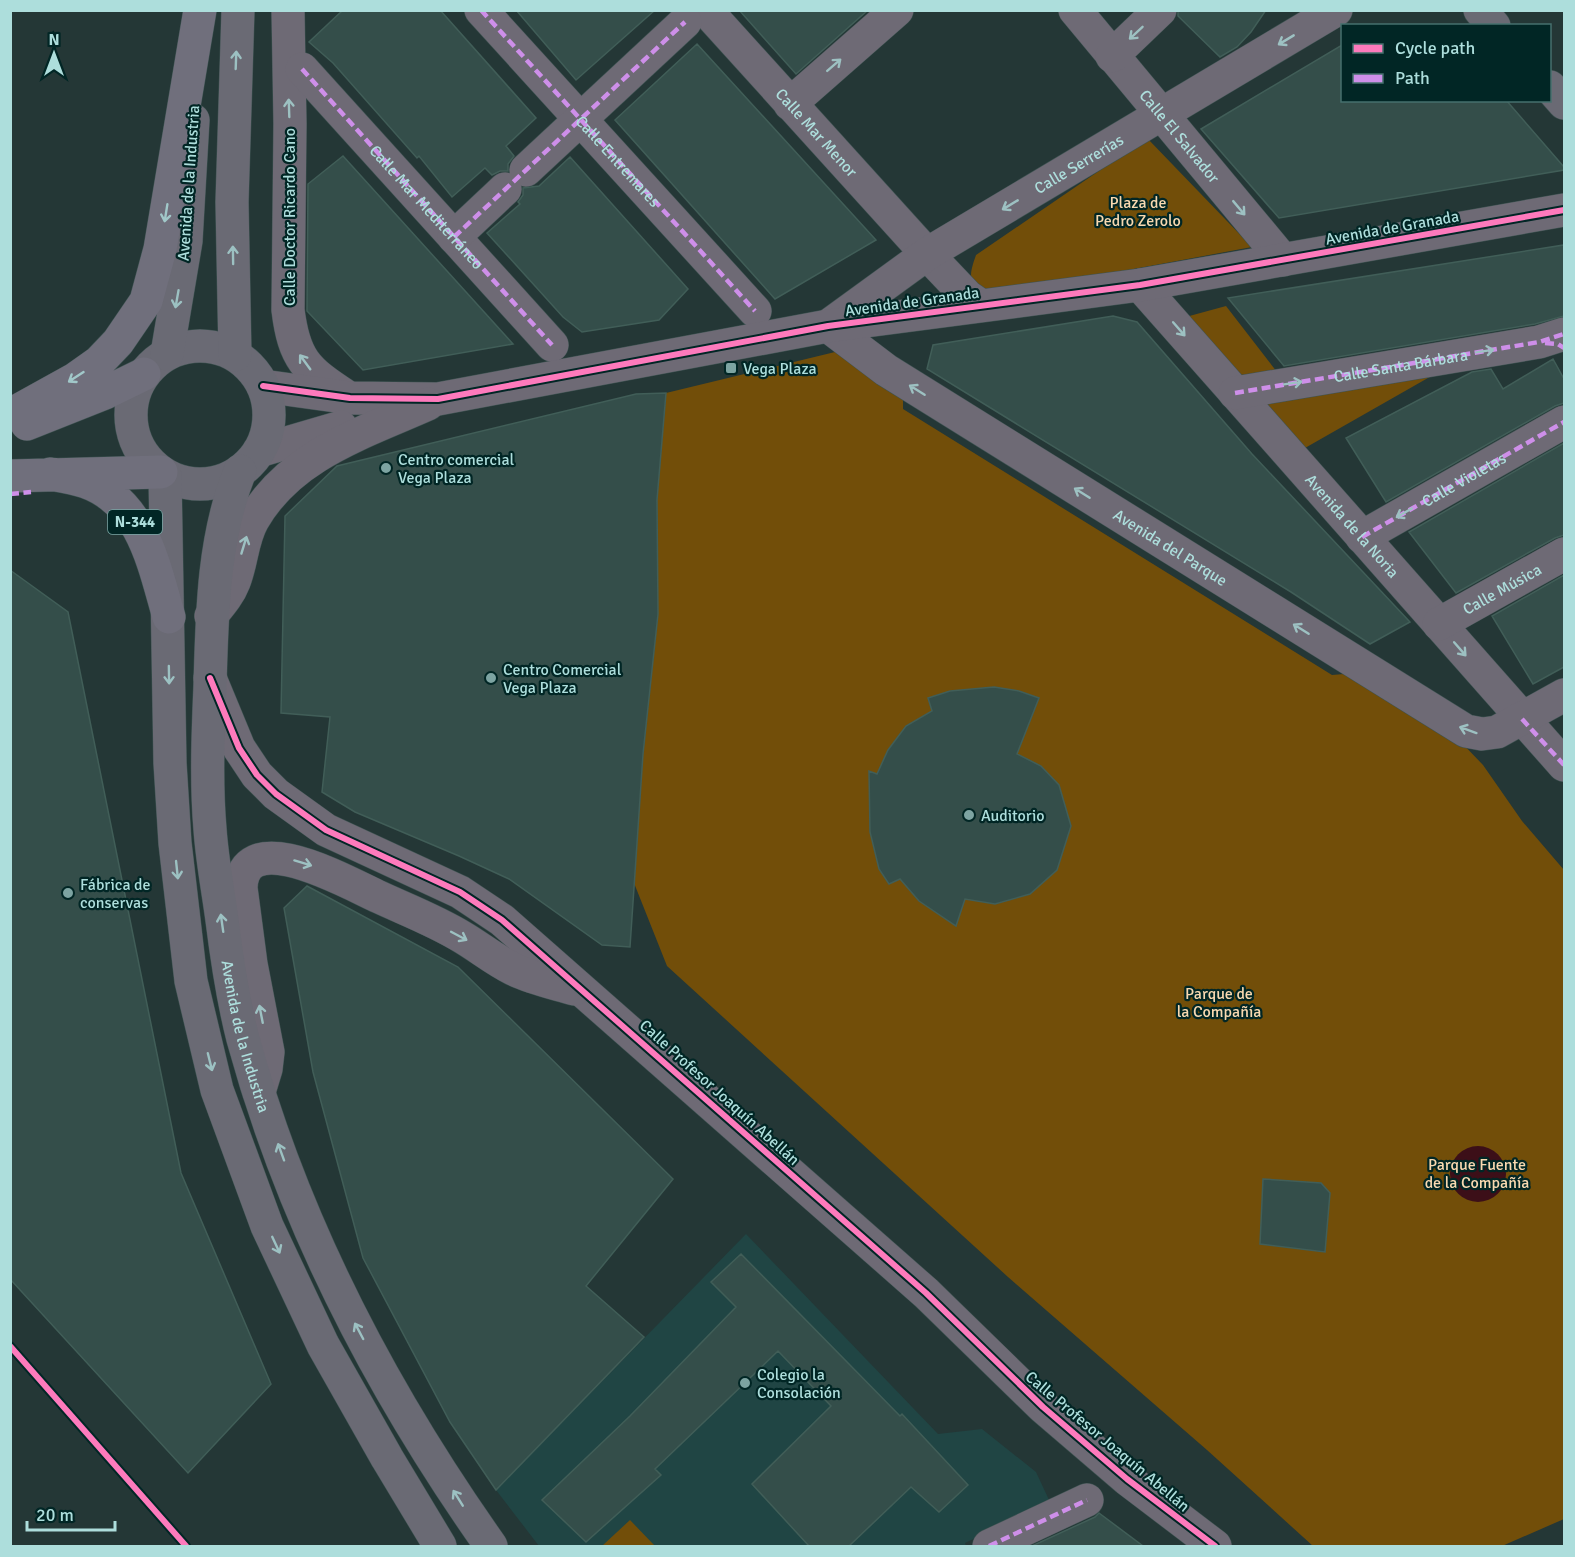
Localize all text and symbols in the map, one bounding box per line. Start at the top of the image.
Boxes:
north arrow [24,24,84,84]
legend [1341,24,1551,102]
one-way arrow [1128,26,1143,40]
text: N [48,30,60,50]
one-way arrow [1278,35,1295,47]
text: Cycle path [1395,37,1475,59]
one-way arrow [230,50,242,70]
one-way arrow [826,58,841,72]
text: Path [1395,67,1430,89]
street label: Calle Mar Menor [771,84,861,182]
street label: Calle El Salvador [1135,86,1224,187]
one-way arrow [283,98,295,118]
street label: Avenida de la Industria [174,105,204,262]
street label: Calle Entremares [571,112,664,211]
street label: Calle Doctor Ricardo Cano [280,128,300,306]
street label: Calle Serrerías [1031,130,1127,199]
street label: Calle Mar Mediterráneo [365,141,488,274]
park label: Plaza de Pedro Zerolo [1095,193,1181,231]
one-way arrow [1002,199,1019,211]
one-way arrow [1232,200,1246,215]
one-way arrow [160,203,171,223]
street label: Avenida de Granada [1324,206,1461,250]
one-way arrow [227,245,239,265]
street label: Avenida de Granada [844,283,981,321]
one-way arrow [171,288,182,308]
one-way arrow [1172,321,1186,336]
street label: Calle Santa Bárbara [1332,345,1469,387]
one-way arrow [1475,345,1495,356]
one-way arrow [299,354,311,370]
place label: Vega Plaza [743,359,817,379]
marker: Vega Plaza [724,361,738,375]
one-way arrow [68,371,85,384]
one-way arrow [1283,377,1302,388]
one-way arrow [909,383,926,395]
street label: Calle Violetas [1419,448,1510,512]
place label: Centro comercial Vega Plaza [398,450,515,488]
marker: Centro comercial Vega Plaza [379,461,393,475]
street label: Avenida de la Noria [1301,470,1403,582]
one-way arrow [1074,486,1091,498]
street label: Avenida del Parque [1109,505,1231,591]
one-way arrow [1396,507,1413,519]
road number: N-344 [108,510,162,534]
one-way arrow [239,536,250,555]
street label: Calle Música [1459,560,1545,620]
one-way arrow [1293,623,1310,635]
one-way arrow [1453,641,1467,656]
place label: Centro Comercial Vega Plaza [503,660,622,698]
one-way arrow [163,665,175,685]
marker: Centro Comercial Vega Plaza [484,671,498,685]
one-way arrow [1459,723,1478,734]
place label: Auditorio [981,806,1045,826]
marker: Auditorio [962,808,976,822]
one-way arrow [293,859,312,870]
one-way arrow [172,860,183,880]
place label: Fábrica de conservas [80,875,151,913]
marker: Fábrica de conservas [61,886,75,900]
one-way arrow [217,914,228,934]
one-way arrow [450,930,467,942]
street label: Avenida de la Industria [217,959,274,1115]
park label: Parque de la Compañía [1177,984,1261,1022]
one-way arrow [255,1005,266,1025]
street label: Calle Profesor Joaquín Abellán [635,1016,803,1170]
one-way arrow [205,1052,217,1071]
one-way arrow [275,1143,286,1162]
park label: Parque Fuente de la Compañía [1425,1155,1529,1193]
one-way arrow [271,1236,283,1254]
one-way arrow [353,1322,364,1340]
place label: Colegio la Consolación [757,1365,841,1403]
street label: Calle Profesor Joaquín Abellán [1021,1367,1194,1516]
marker: Colegio la Consolación [738,1376,752,1390]
one-way arrow [452,1490,464,1507]
scale bar [27,1494,116,1532]
text: 20 m [36,1504,74,1526]

